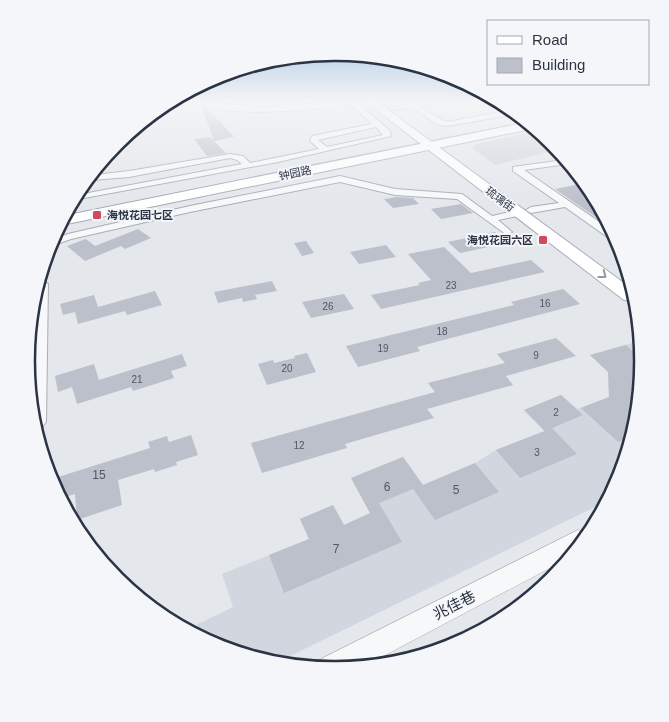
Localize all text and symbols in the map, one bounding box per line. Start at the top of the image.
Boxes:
legend [487,20,649,85]
text: Road [532,31,568,48]
text: Building [532,56,585,73]
street label: 钟园路 [278,164,312,182]
street label: 琉璃街 [483,184,517,214]
marker: 海悦花园七区 [91,209,103,221]
place label: 海悦花园七区 [107,209,173,221]
place label: 海悦花园六区 [467,234,533,246]
marker: 海悦花园六区 [537,234,549,246]
one-way arrow [597,270,606,278]
house number: 23 [445,280,457,291]
house number: 16 [539,298,551,309]
house number: 26 [322,301,334,312]
house number: 18 [436,326,448,337]
house number: 19 [377,343,389,354]
house number: 9 [533,350,539,361]
house number: 20 [281,363,293,374]
house number: 21 [131,374,143,385]
house number: 2 [553,407,559,418]
house number: 12 [293,440,305,451]
house number: 3 [534,447,540,458]
house number: 15 [92,468,106,482]
house number: 6 [384,480,391,494]
house number: 5 [453,483,460,497]
house number: 7 [333,542,340,556]
street label: 兆佳巷 [430,587,478,623]

